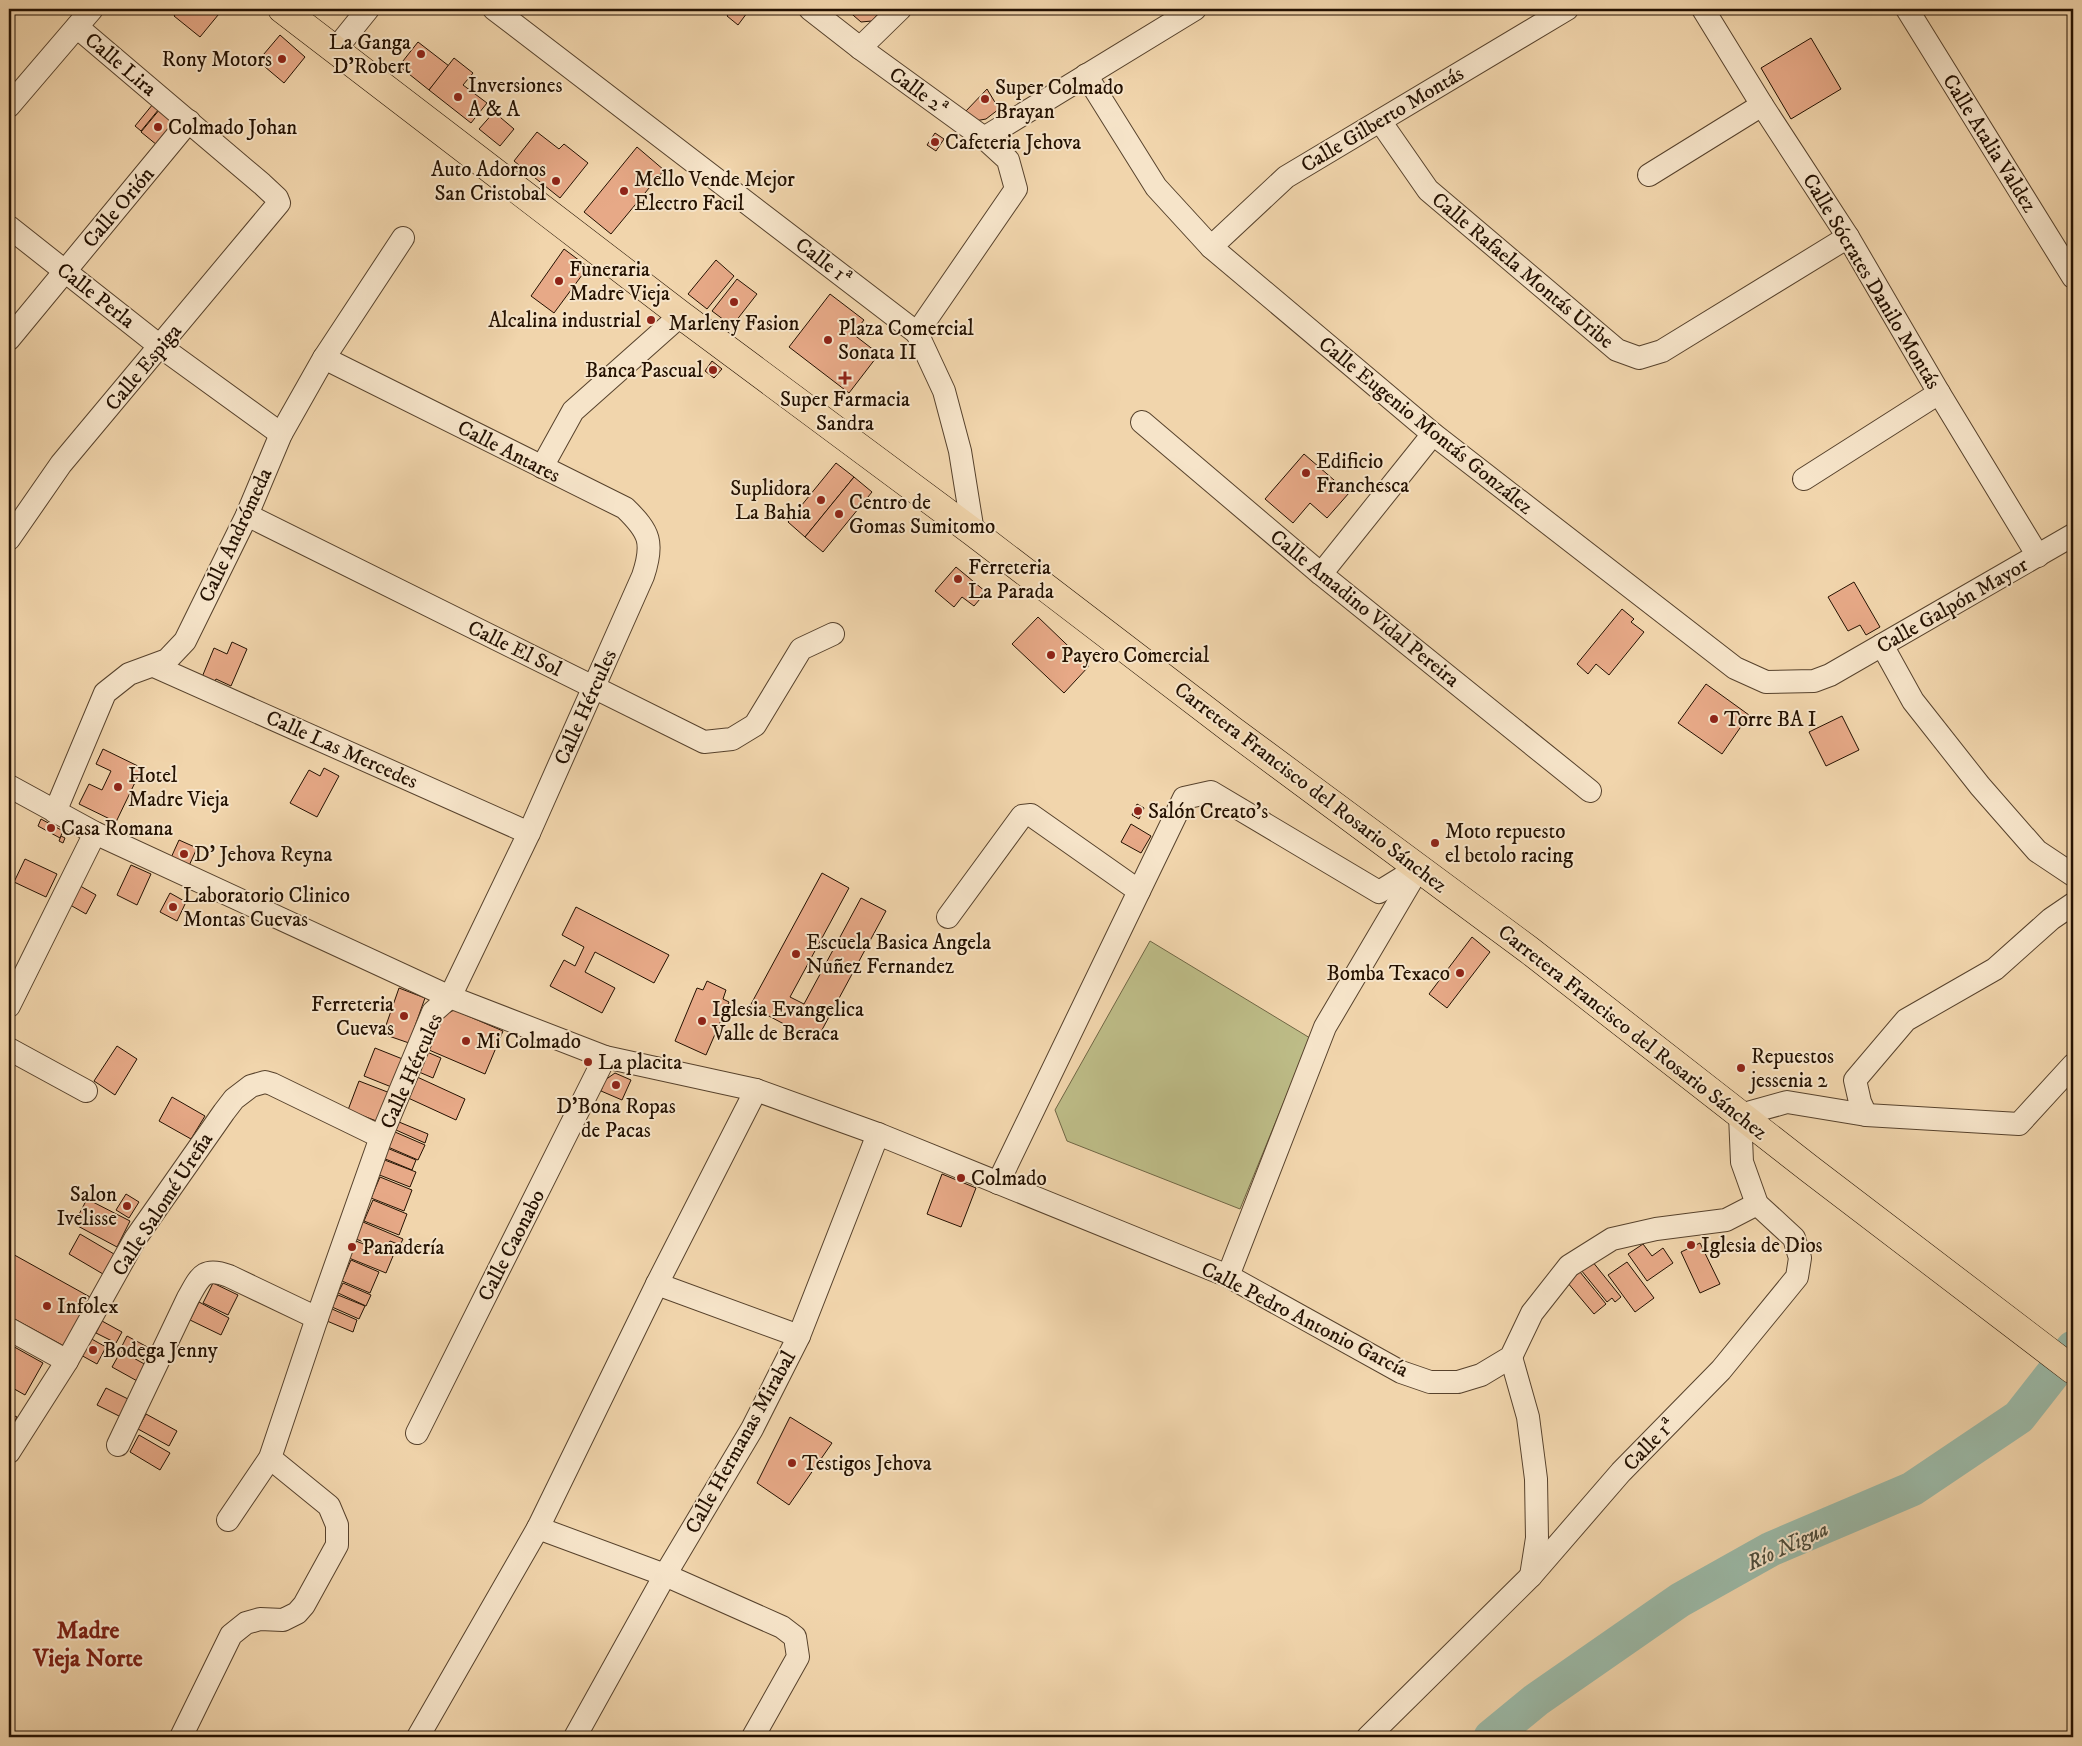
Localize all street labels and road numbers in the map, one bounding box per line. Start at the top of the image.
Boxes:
street label: Calle Lira [79,27,162,102]
street label: Calle Gilberto Montás [1296,61,1469,179]
street label: Calle 2ª [884,62,953,122]
street label: Calle Atalia Valdez [1936,70,2042,218]
street label: Calle Orión [77,162,160,254]
street label: Calle Sócrates Danilo Montás [1796,169,1946,394]
street label: Calle Rafaela Montás Uribe [1426,187,1619,355]
street label: Calle 1ª [790,232,857,292]
street label: Calle Perla [51,257,140,334]
street label: Calle Espiga [100,319,188,416]
street label: Calle Eugenio Montás González [1313,331,1538,520]
street label: Calle Antares [453,415,564,489]
street label: Calle Andrómeda [193,464,278,607]
street label: Calle Amadino Vidal Pereira [1264,524,1464,693]
street label: Calle Galpón Mayor [1872,552,2033,660]
street label: Calle El Sol [463,615,567,683]
street label: Calle Hércules [549,646,623,769]
street label: Carretera Francisco del Rosario Sánchez [1169,677,1452,899]
street label: Calle Las Mercedes [262,705,422,795]
street label: Carretera Francisco del Rosario Sánchez [1492,919,1772,1146]
street label: Calle Hércules [375,1010,449,1133]
street label: Calle Salomé Ureña [107,1128,219,1281]
street label: Calle Caonabo [473,1185,551,1306]
street label: Calle Pedro Antonio García [1197,1256,1413,1384]
street label: Calle Hermanas Mirabal [680,1346,802,1538]
street label: Calle 1ª [1618,1412,1681,1477]

